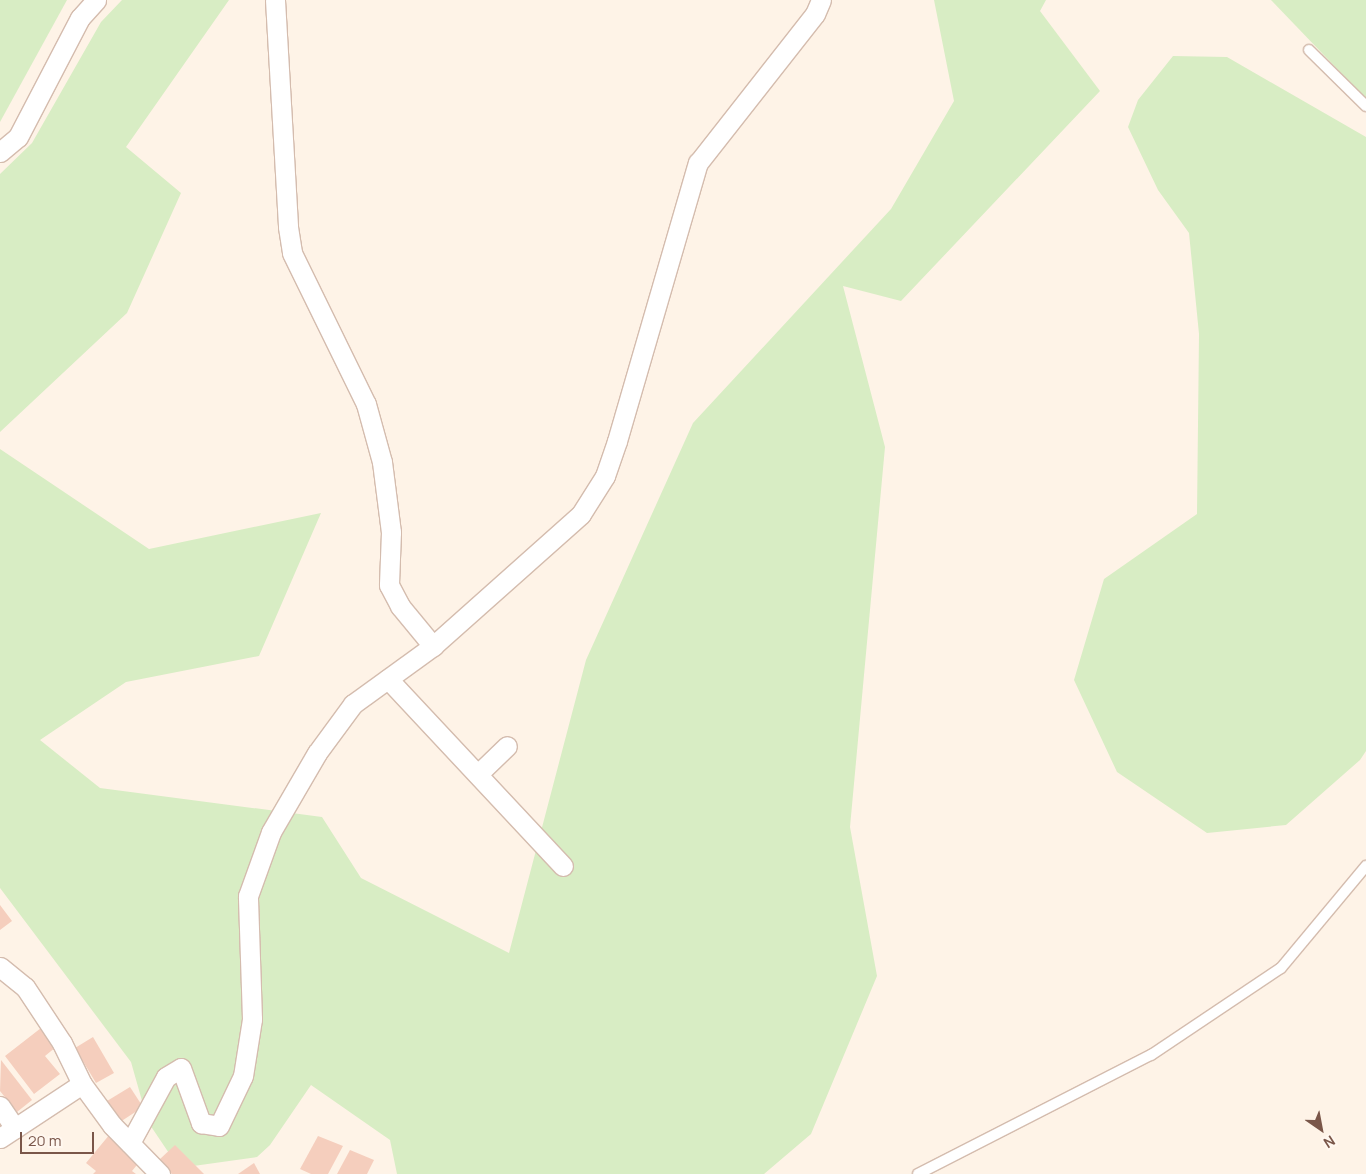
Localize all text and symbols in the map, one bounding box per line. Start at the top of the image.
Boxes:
north arrow [1296,1104,1346,1154]
scale bar [22,1122,96,1154]
text: 20 m [28,1130,61,1151]
text: N [1320,1131,1339,1153]

